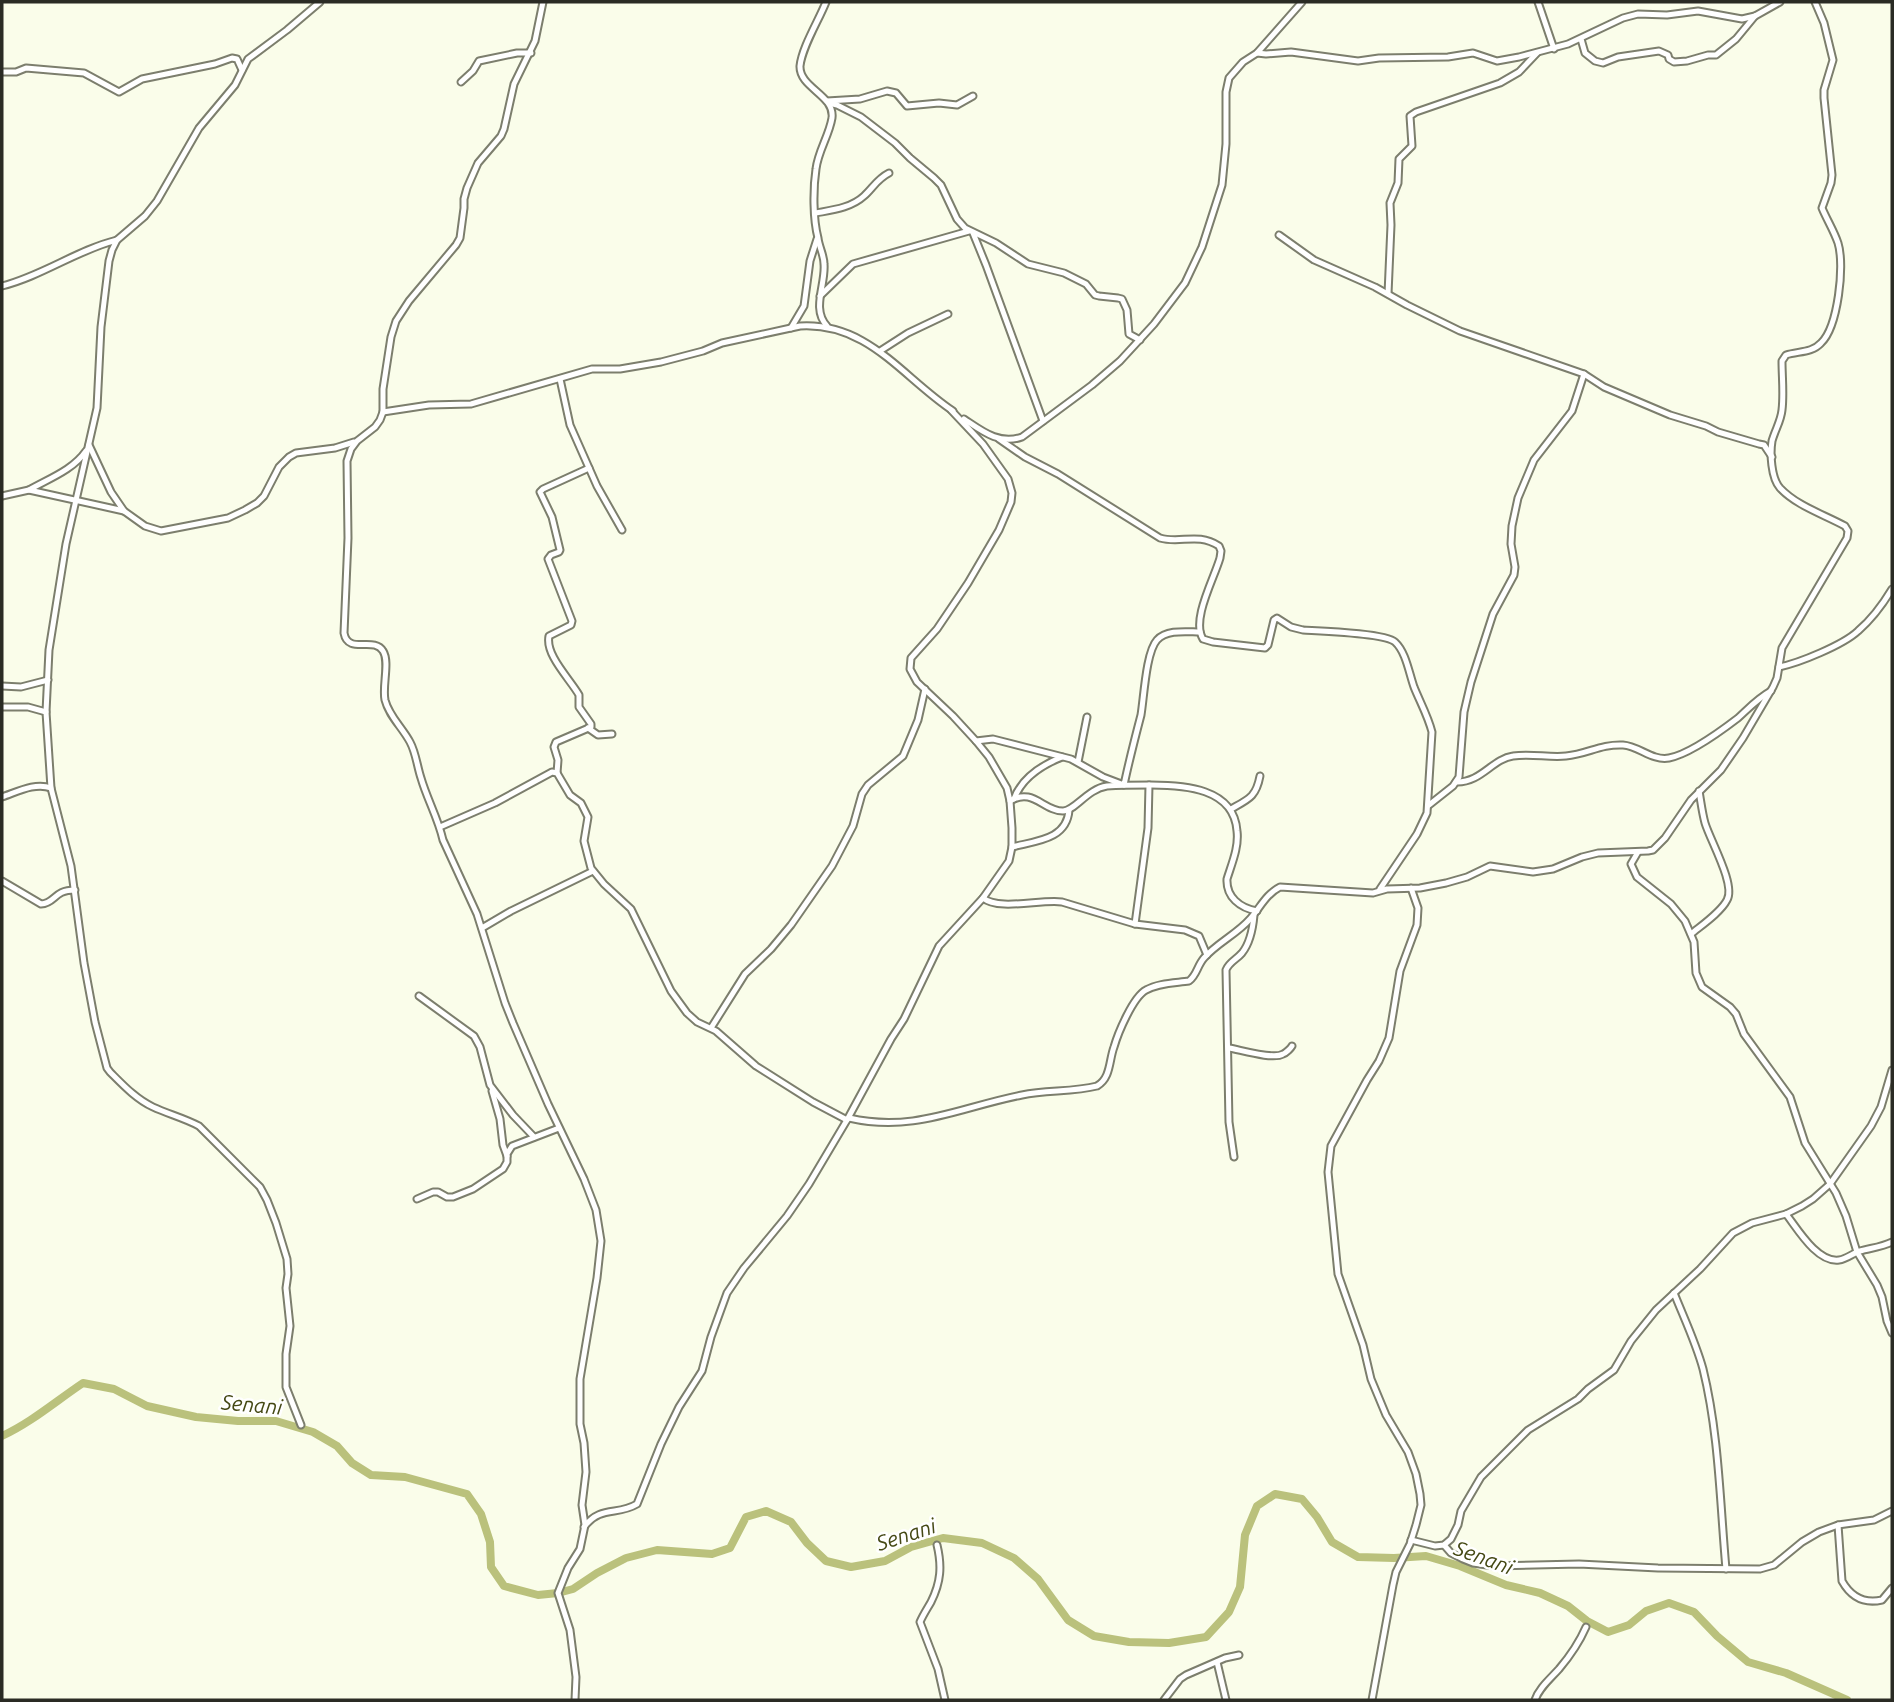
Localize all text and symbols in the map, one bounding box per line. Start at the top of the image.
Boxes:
water label: Senani [219,1389,284,1419]
water label: Senani [872,1513,940,1555]
water label: Senani [1450,1535,1518,1579]

